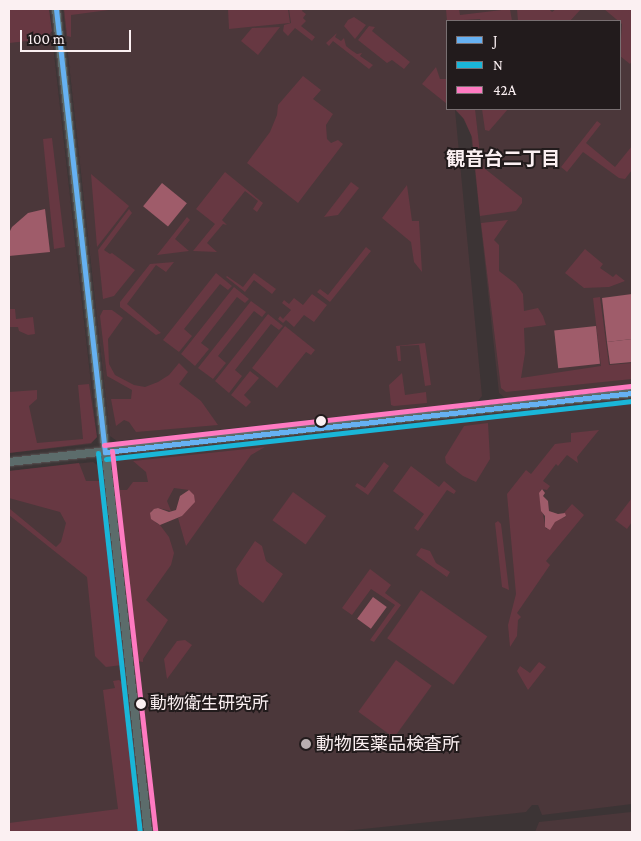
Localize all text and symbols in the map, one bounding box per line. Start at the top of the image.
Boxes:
scale bar [22,20,134,52]
legend [446,20,621,110]
text: 100 m [28,31,65,47]
text: J [493,32,498,48]
text: N [493,57,503,73]
text: 42A [493,82,516,98]
district label: 観音台二丁目 [446,148,560,170]
unlabelled marker [316,416,326,426]
place label: 動物衛生研究所 [150,694,269,714]
marker: 動物衛生研究所 [136,699,146,709]
place label: 動物医薬品検査所 [316,733,460,755]
marker: 動物医薬品検査所 [300,738,312,750]

